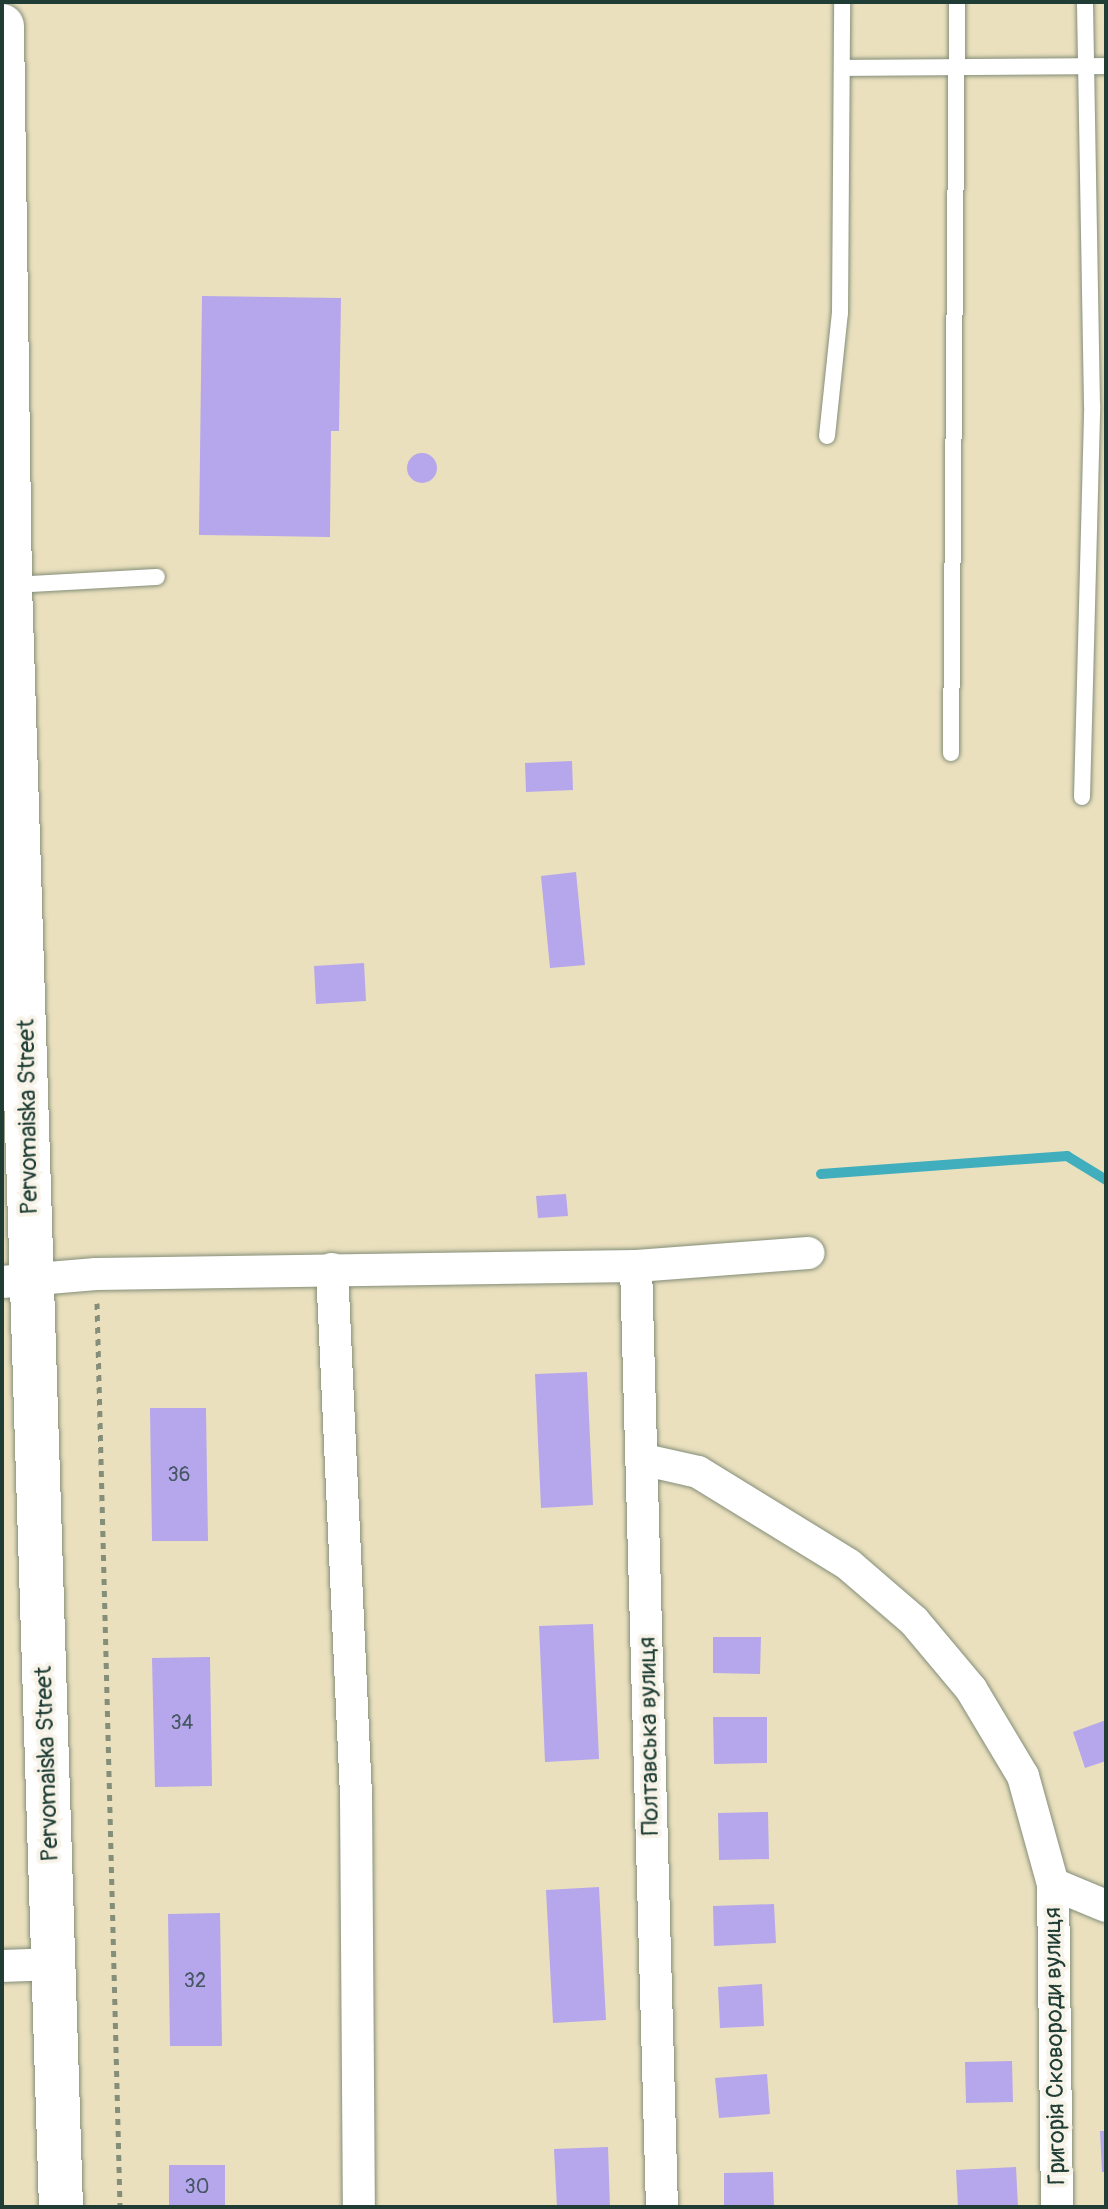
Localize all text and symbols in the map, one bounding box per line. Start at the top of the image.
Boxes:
street label: Pervomaiska Street [12,1019,44,1215]
house number: 36 [168,1462,190,1486]
street label: Полтавська вулиця [633,1636,665,1836]
street label: Pervomaiska Street [29,1666,65,1862]
house number: 34 [171,1710,193,1734]
street label: Григорія Сковороди вулиця [1038,1907,1072,2185]
house number: 32 [184,1968,206,1992]
house number: 30 [185,2174,209,2198]

